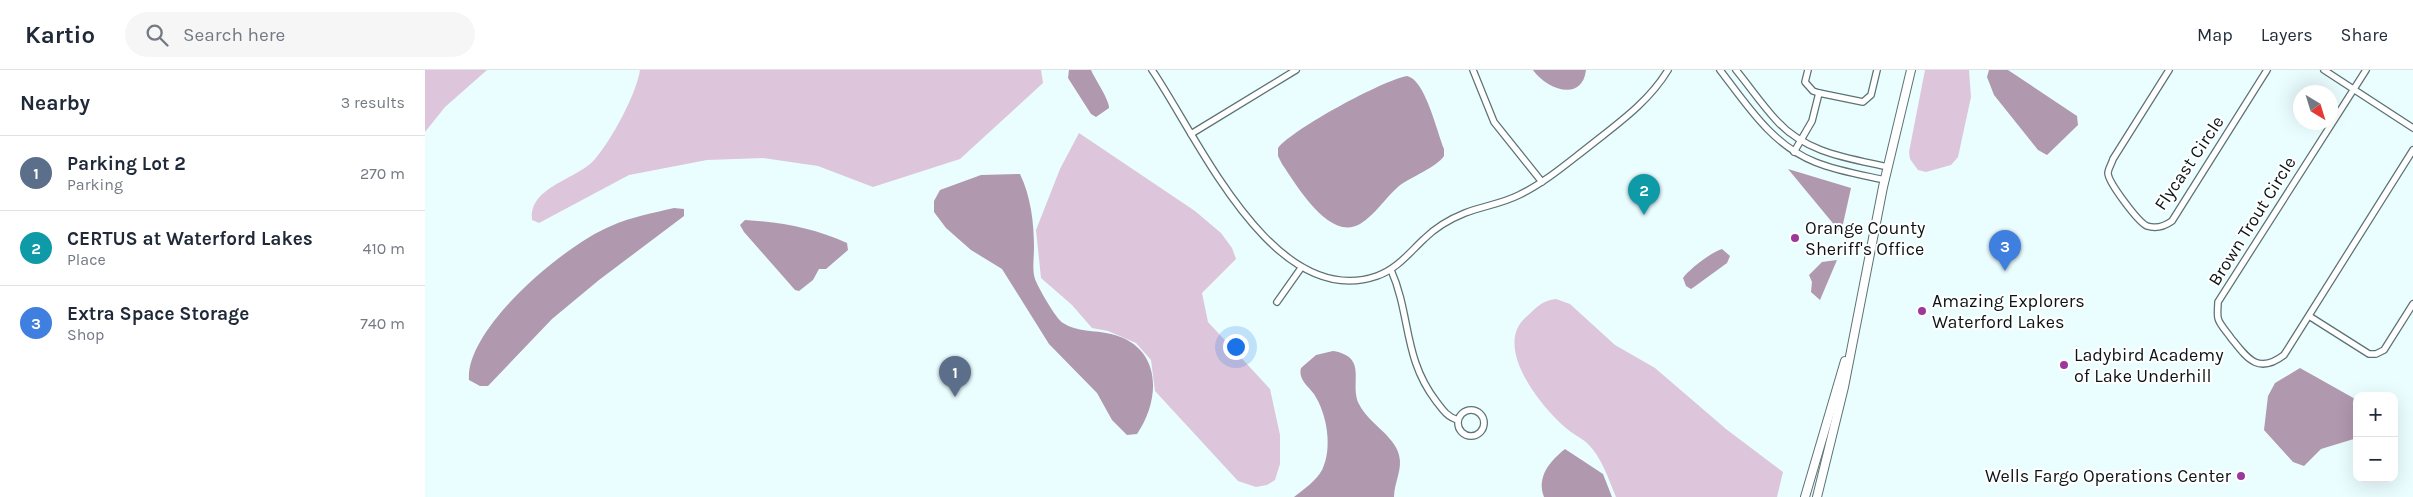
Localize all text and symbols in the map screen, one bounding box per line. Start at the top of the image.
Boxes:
search box [125,12,475,57]
text: Kartio [25,21,95,49]
icon: search [143,21,171,49]
text: Search here [183,24,285,46]
text: Map [2197,24,2233,46]
text: Layers [2261,24,2313,46]
text: Share [2341,24,2388,46]
north arrow [2293,85,2338,130]
text: Nearby [20,91,90,115]
text: 3 results [341,93,405,112]
street label: Flycast Circle [2149,112,2229,214]
street label: Brown Trout Circle [2203,152,2301,290]
text: Parking Lot 2 [67,153,186,175]
text: 1 [33,164,39,183]
text: 270 m [360,164,405,183]
pin: 2 [1628,174,1660,215]
text: Parking [67,175,123,194]
place label: Orange County Sheriff's Office [1805,217,1926,260]
text: CERTUS at Waterford Lakes [67,228,313,250]
pin: 3 [1989,230,2021,271]
marker: Orange County Sheriff's Office [1789,232,1801,244]
text: 2 [31,239,41,258]
text: 410 m [363,239,405,258]
text: Place [67,250,106,269]
place label: Amazing Explorers Waterford Lakes [1932,290,2085,333]
text: Extra Space Storage [67,303,249,325]
marker: Amazing Explorers Waterford Lakes [1916,305,1928,317]
text: 3 [31,314,41,333]
text: 740 m [360,314,405,333]
text: Shop [67,325,104,344]
your location [1223,334,1249,360]
place label: Ladybird Academy of Lake Underhill [2074,344,2224,387]
pin: 1 [939,356,971,397]
marker: Ladybird Academy of Lake Underhill [2058,359,2070,371]
map controls [2353,392,2398,482]
button: + [2353,392,2398,437]
button: − [2353,437,2398,482]
place label: Wells Fargo Operations Center [1985,465,2231,487]
marker: Wells Fargo Operations Center [2235,470,2247,482]

